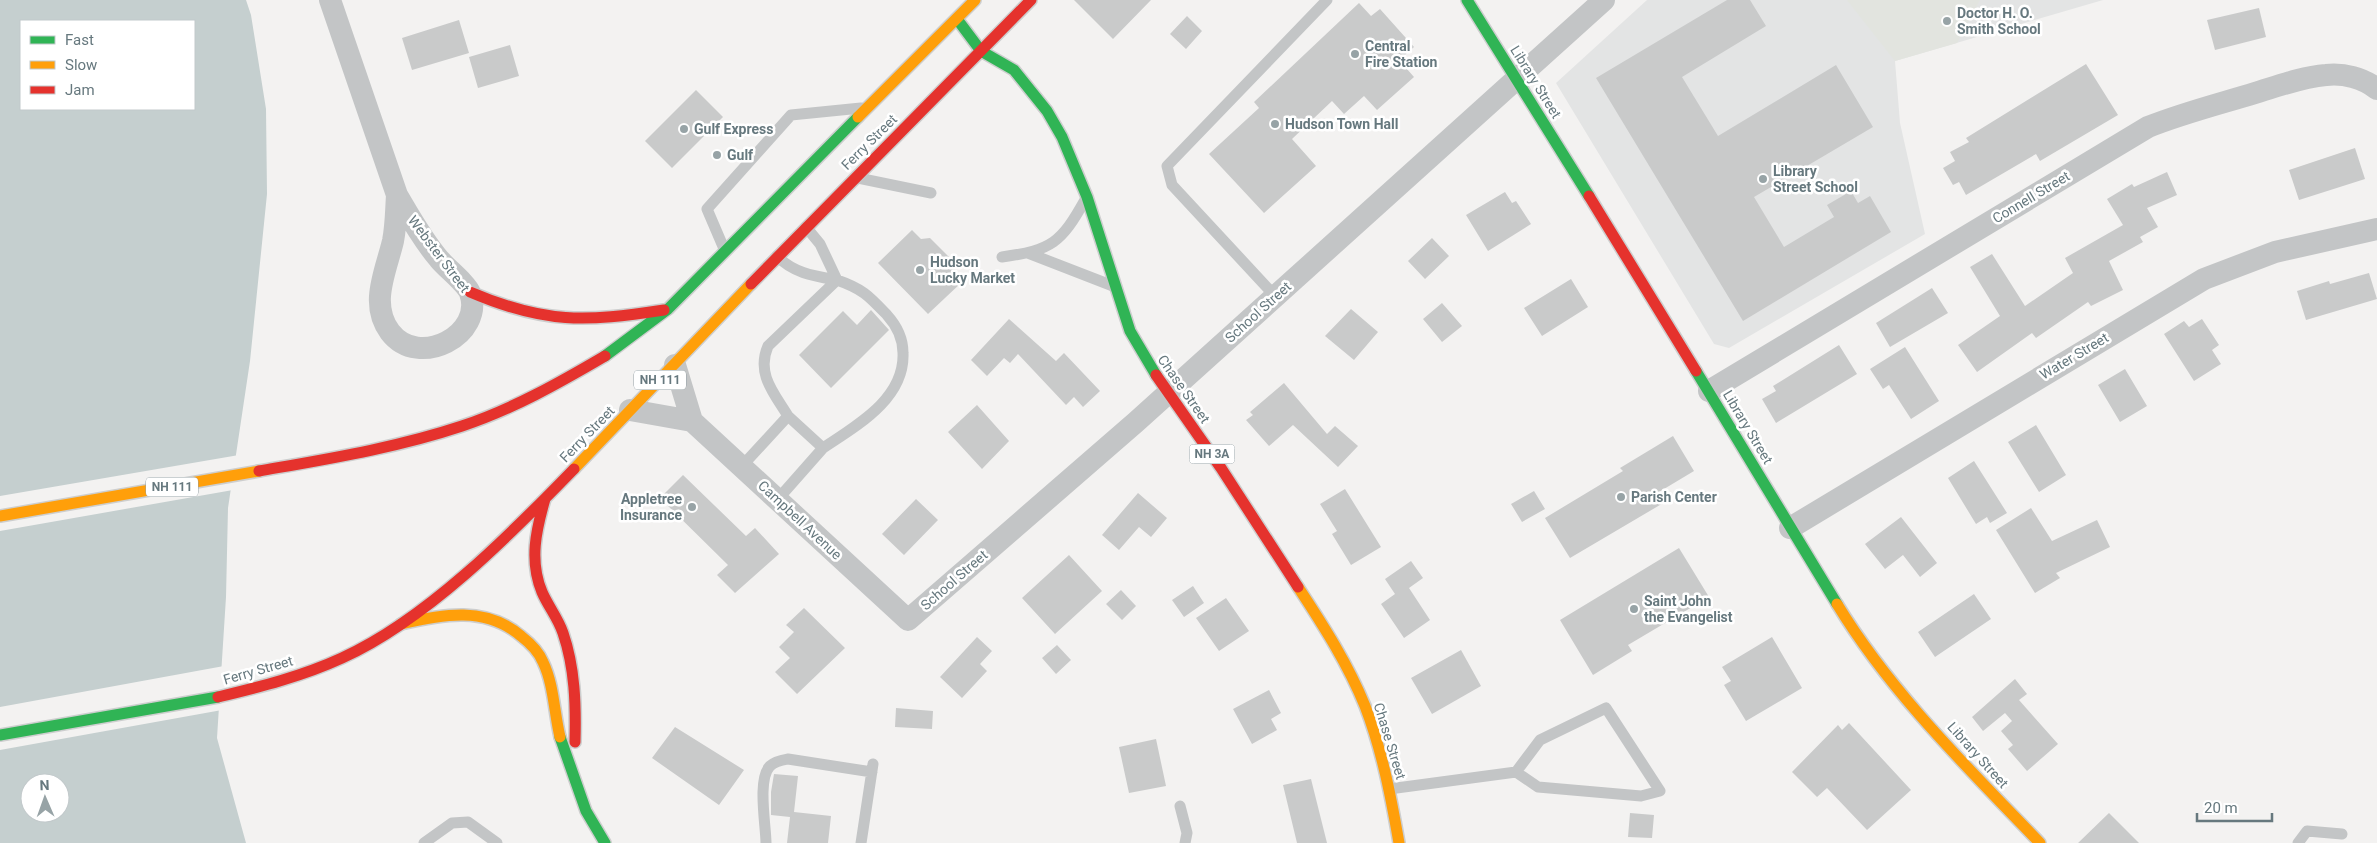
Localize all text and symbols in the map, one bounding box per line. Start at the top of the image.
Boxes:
place label: Doctor H. O. Smith School [1957,5,2041,37]
marker: Doctor H. O. Smith School [1941,15,1953,27]
legend [20,20,195,110]
text: Fast [65,31,94,49]
place label: Central Fire Station [1365,38,1438,70]
street label: Library Street [1507,43,1565,122]
marker: Central Fire Station [1349,48,1361,60]
text: Slow [65,56,97,74]
text: Jam [65,81,95,99]
street label: Ferry Street [838,111,900,173]
place label: Hudson Town Hall [1285,116,1398,132]
marker: Hudson Town Hall [1269,118,1281,130]
place label: Gulf Express [694,121,773,137]
marker: Gulf Express [678,123,690,135]
place label: Gulf [727,147,754,163]
marker: Gulf [711,149,723,161]
place label: Library Street School [1773,163,1858,195]
street label: Connell Street [1990,167,2073,226]
marker: Library Street School [1757,173,1769,185]
street label: Webster Street [405,212,473,296]
place label: Hudson Lucky Market [930,254,1015,286]
marker: Hudson Lucky Market [914,264,926,276]
street label: School Street [1222,278,1295,346]
street label: Water Street [2037,329,2111,383]
street label: Chase Street [1155,352,1214,426]
road number: NH 111 [634,370,686,390]
street label: Library Street [1720,387,1776,467]
street label: Ferry Street [556,402,618,465]
road number: NH 3A [1190,444,1234,464]
street label: Campbell Avenue [755,477,845,563]
road number: NH 111 [146,478,198,497]
place label: Parish Center [1631,489,1717,505]
place label: Appletree Insurance [620,491,682,523]
marker: Parish Center [1615,491,1627,503]
marker: Appletree Insurance [686,501,698,513]
street label: School Street [917,546,991,613]
place label: Saint John the Evangelist [1644,593,1733,625]
marker: Saint John the Evangelist [1628,603,1640,615]
street label: Ferry Street [221,652,295,688]
street label: Chase Street [1371,701,1409,782]
street label: Library Street [1944,719,2012,791]
north arrow [20,773,70,823]
text: N [39,777,50,793]
scale bar [2197,790,2272,822]
text: 20 m [2204,799,2238,817]

